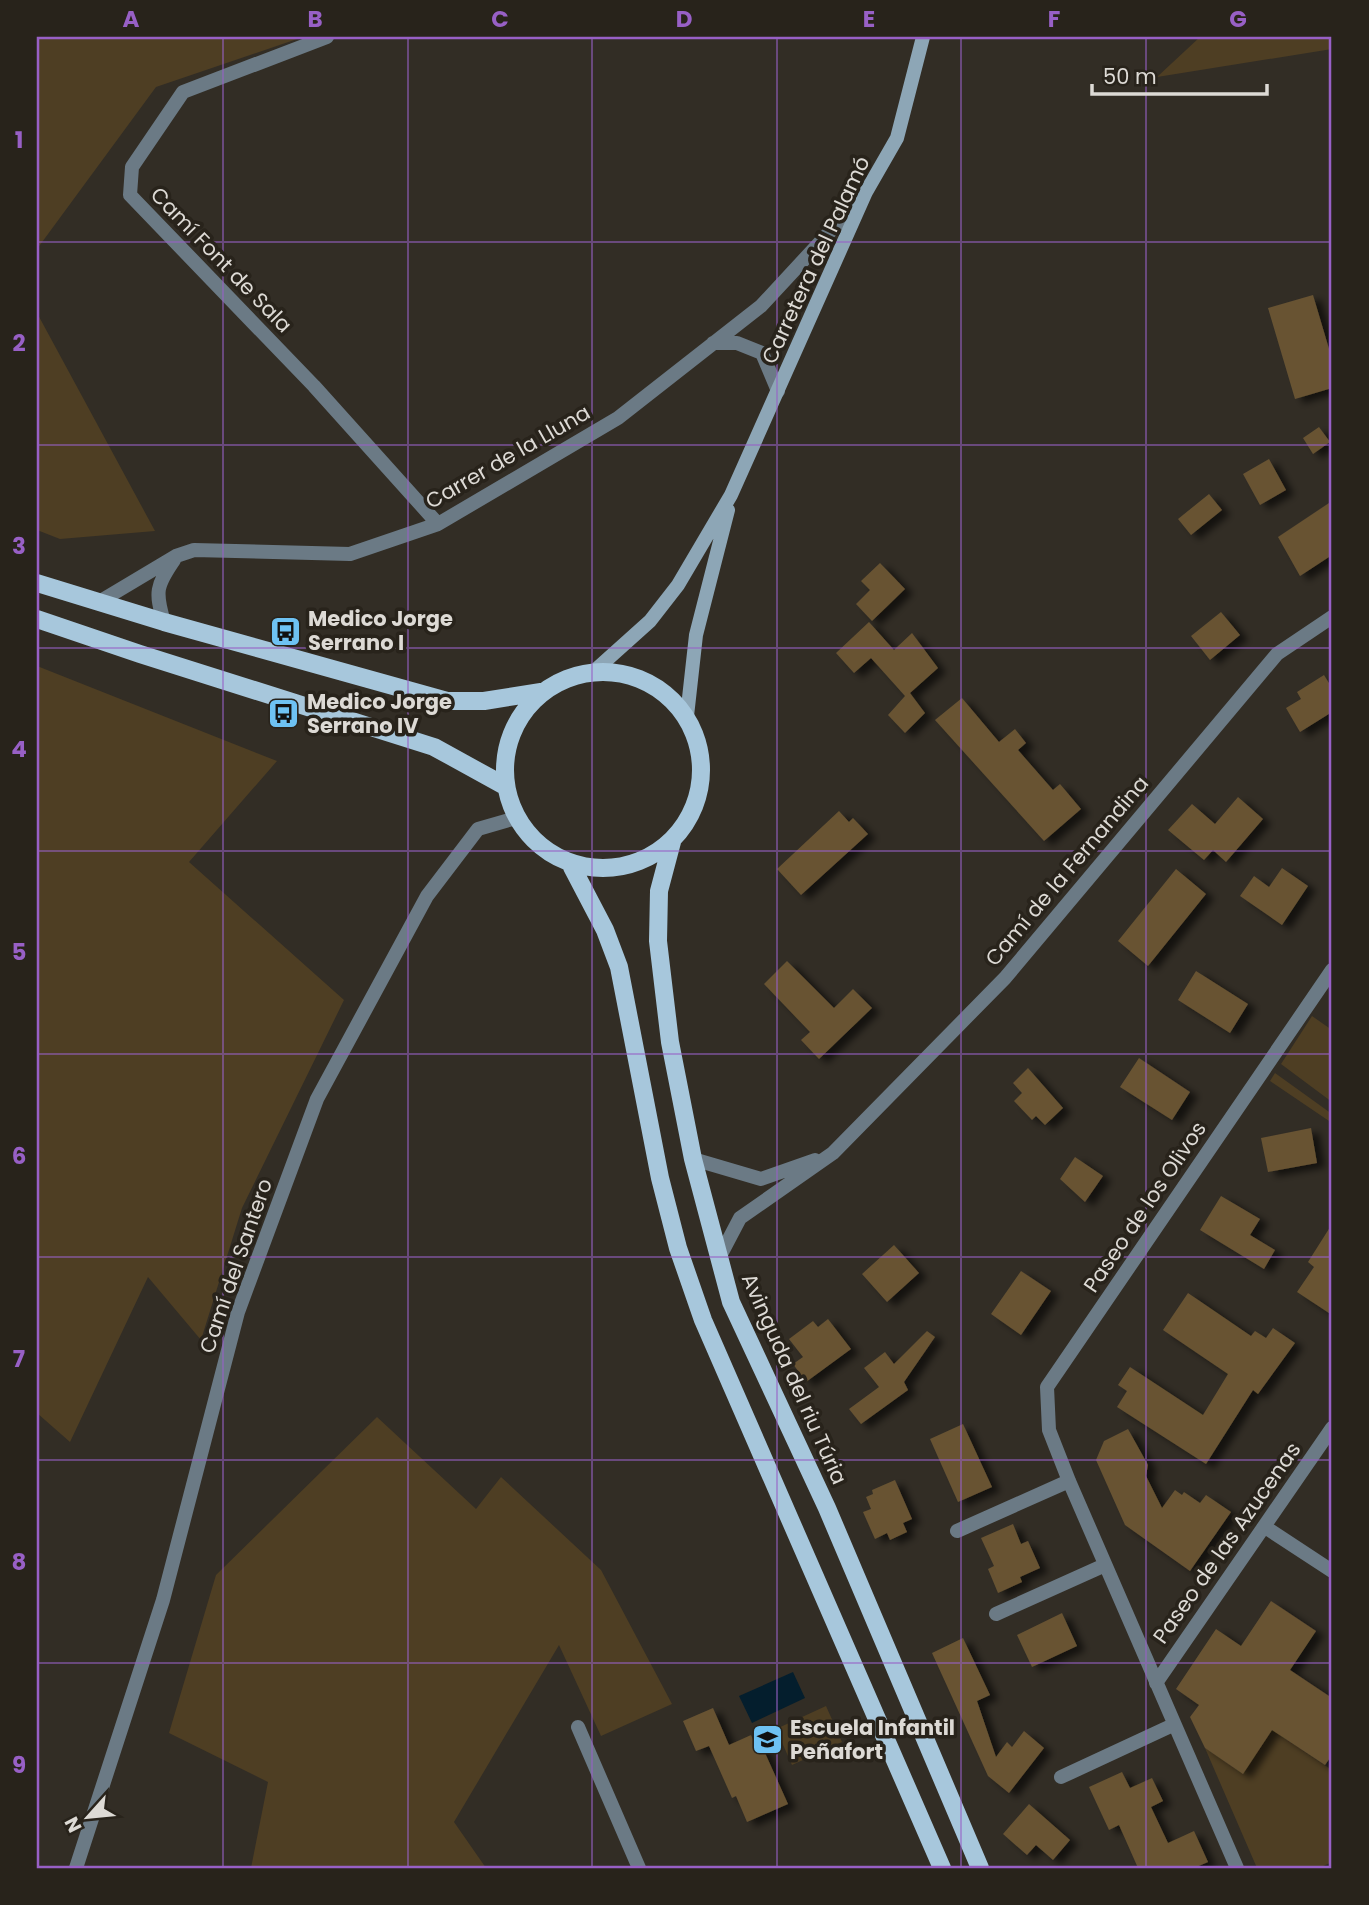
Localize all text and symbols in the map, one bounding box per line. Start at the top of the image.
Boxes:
text: A [123,3,140,35]
text: B [307,3,323,35]
text: C [491,3,509,35]
text: D [676,3,692,35]
text: E [863,3,875,35]
text: F [1048,3,1060,35]
text: G [1229,3,1247,35]
scale bar [1092,52,1268,96]
text: 50 m [1103,62,1157,91]
text: 1 [15,124,23,156]
street label: Carretera del Palamó [755,151,876,368]
street label: Camí Font de Sala [144,180,299,339]
text: 2 [12,327,26,359]
street label: Carrer de la Lluna [420,398,595,516]
text: 3 [12,530,26,562]
place label: Medico Jorge Serrano I [308,604,453,657]
bus stop icon: Medico Jorge Serrano I [268,614,302,648]
place label: Medico Jorge Serrano IV [307,687,452,740]
bus stop icon: Medico Jorge Serrano IV [267,697,301,731]
text: 4 [11,733,27,765]
street label: Camí de la Fernandina [978,769,1155,972]
text: 5 [12,936,26,968]
street label: Paseo de los Olivos [1077,1116,1213,1298]
text: 6 [12,1140,26,1172]
street label: Camí del Santero [192,1175,279,1357]
street label: Avinguda del riu Túria [735,1269,854,1489]
text: 7 [13,1343,25,1375]
street label: Paseo de las Azucenas [1146,1436,1307,1649]
text: 8 [12,1546,26,1578]
place label: Escuela Infantil Peñafort [790,1713,955,1766]
school or university icon: Escuela Infantil Peñafort [750,1723,784,1757]
text: 9 [12,1749,26,1781]
north arrow [52,1783,122,1853]
text: N [58,1812,89,1837]

